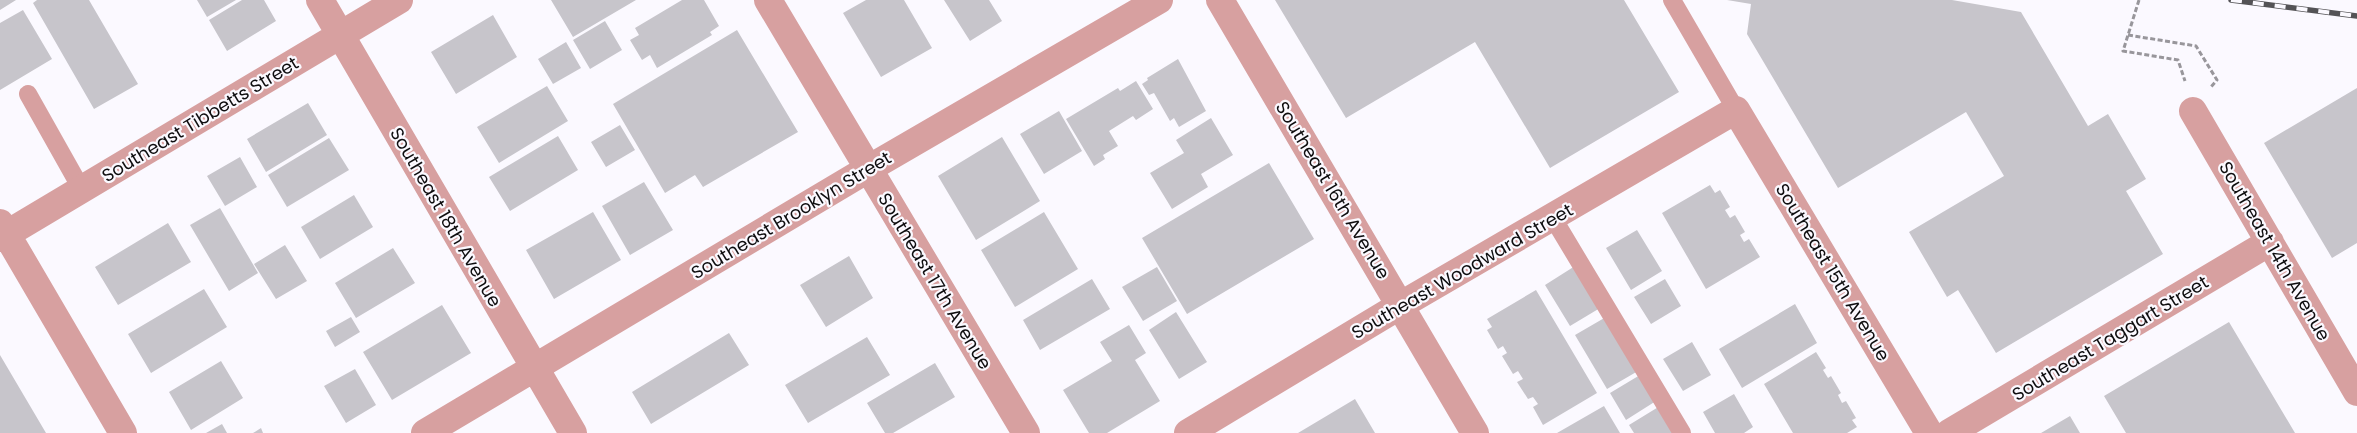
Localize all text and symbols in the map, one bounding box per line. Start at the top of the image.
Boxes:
street label: Southeast Tibbetts Street [97,50,303,188]
street label: Southeast 16th Avenue [1270,96,1396,284]
street label: Southeast 18th Avenue [384,123,508,311]
street label: Southeast Brooklyn Street [686,145,896,285]
street label: Southeast 14th Avenue [2213,157,2337,345]
street label: Southeast 15th Avenue [1770,178,1896,366]
street label: Southeast 17th Avenue [872,188,998,374]
street label: Southeast Woodward Street [1347,197,1577,345]
street label: Southeast Taggart Street [2007,269,2213,407]

